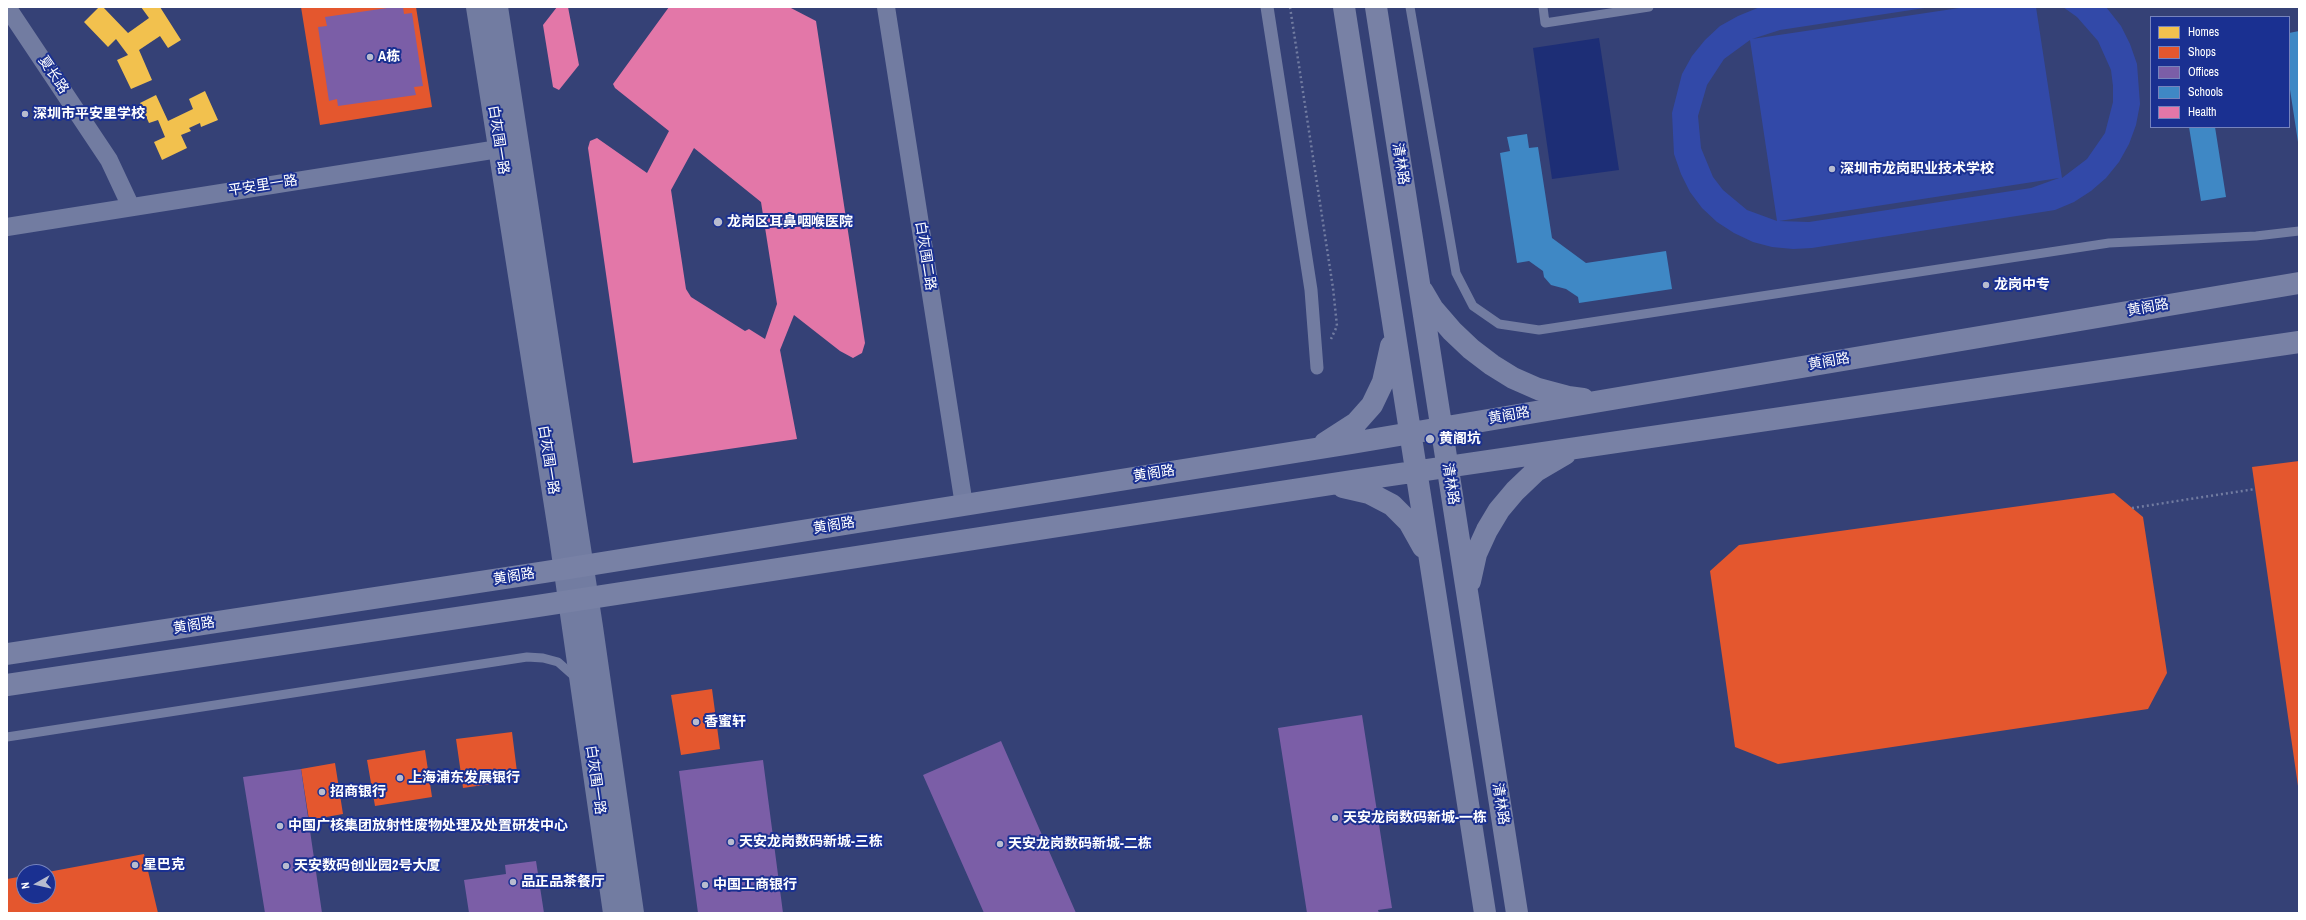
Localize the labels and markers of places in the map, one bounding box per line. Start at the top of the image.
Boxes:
place label: A栋 [378,49,400,65]
marker: A栋 [365,52,375,62]
place label: 深圳市平安里学校 [33,106,145,122]
marker: 深圳市平安里学校 [20,109,30,119]
place label: 深圳市龙岗职业技术学校 [1840,161,1994,177]
marker: 深圳市龙岗职业技术学校 [1827,164,1837,174]
place label: 龙岗区耳鼻咽喉医院 [727,214,853,230]
marker: 龙岗区耳鼻咽喉医院 [712,216,724,228]
place label: 龙岗中专 [1994,277,2050,293]
marker: 龙岗中专 [1981,280,1991,290]
place label: 黄阁坑 [1439,431,1481,447]
marker: 黄阁坑 [1424,433,1436,445]
place label: 香蜜轩 [704,714,746,730]
marker: 香蜜轩 [691,717,701,727]
place label: 上海浦东发展银行 [408,770,520,786]
marker: 上海浦东发展银行 [395,773,405,783]
place label: 招商银行 [330,784,386,800]
marker: 招商银行 [317,787,327,797]
place label: 天安龙岗数码新城-一栋 [1343,810,1487,826]
marker: 天安龙岗数码新城-一栋 [1330,813,1340,823]
place label: 中国广核集团放射性废物处理及处置研发中心 [288,818,568,834]
marker: 中国广核集团放射性废物处理及处置研发中心 [275,821,285,831]
place label: 天安龙岗数码新城-三栋 [739,834,883,850]
place label: 天安龙岗数码新城-二栋 [1008,836,1152,852]
marker: 天安龙岗数码新城-三栋 [726,837,736,847]
marker: 天安龙岗数码新城-二栋 [995,839,1005,849]
place label: 星巴克 [143,857,185,873]
place label: 天安数码创业园2号大厦 [294,858,440,874]
marker: 星巴克 [130,860,140,870]
marker: 天安数码创业园2号大厦 [281,861,291,871]
place label: 品正品茶餐厅 [521,874,605,890]
marker: 品正品茶餐厅 [508,877,518,887]
place label: 中国工商银行 [713,877,797,893]
marker: 中国工商银行 [700,880,710,890]

